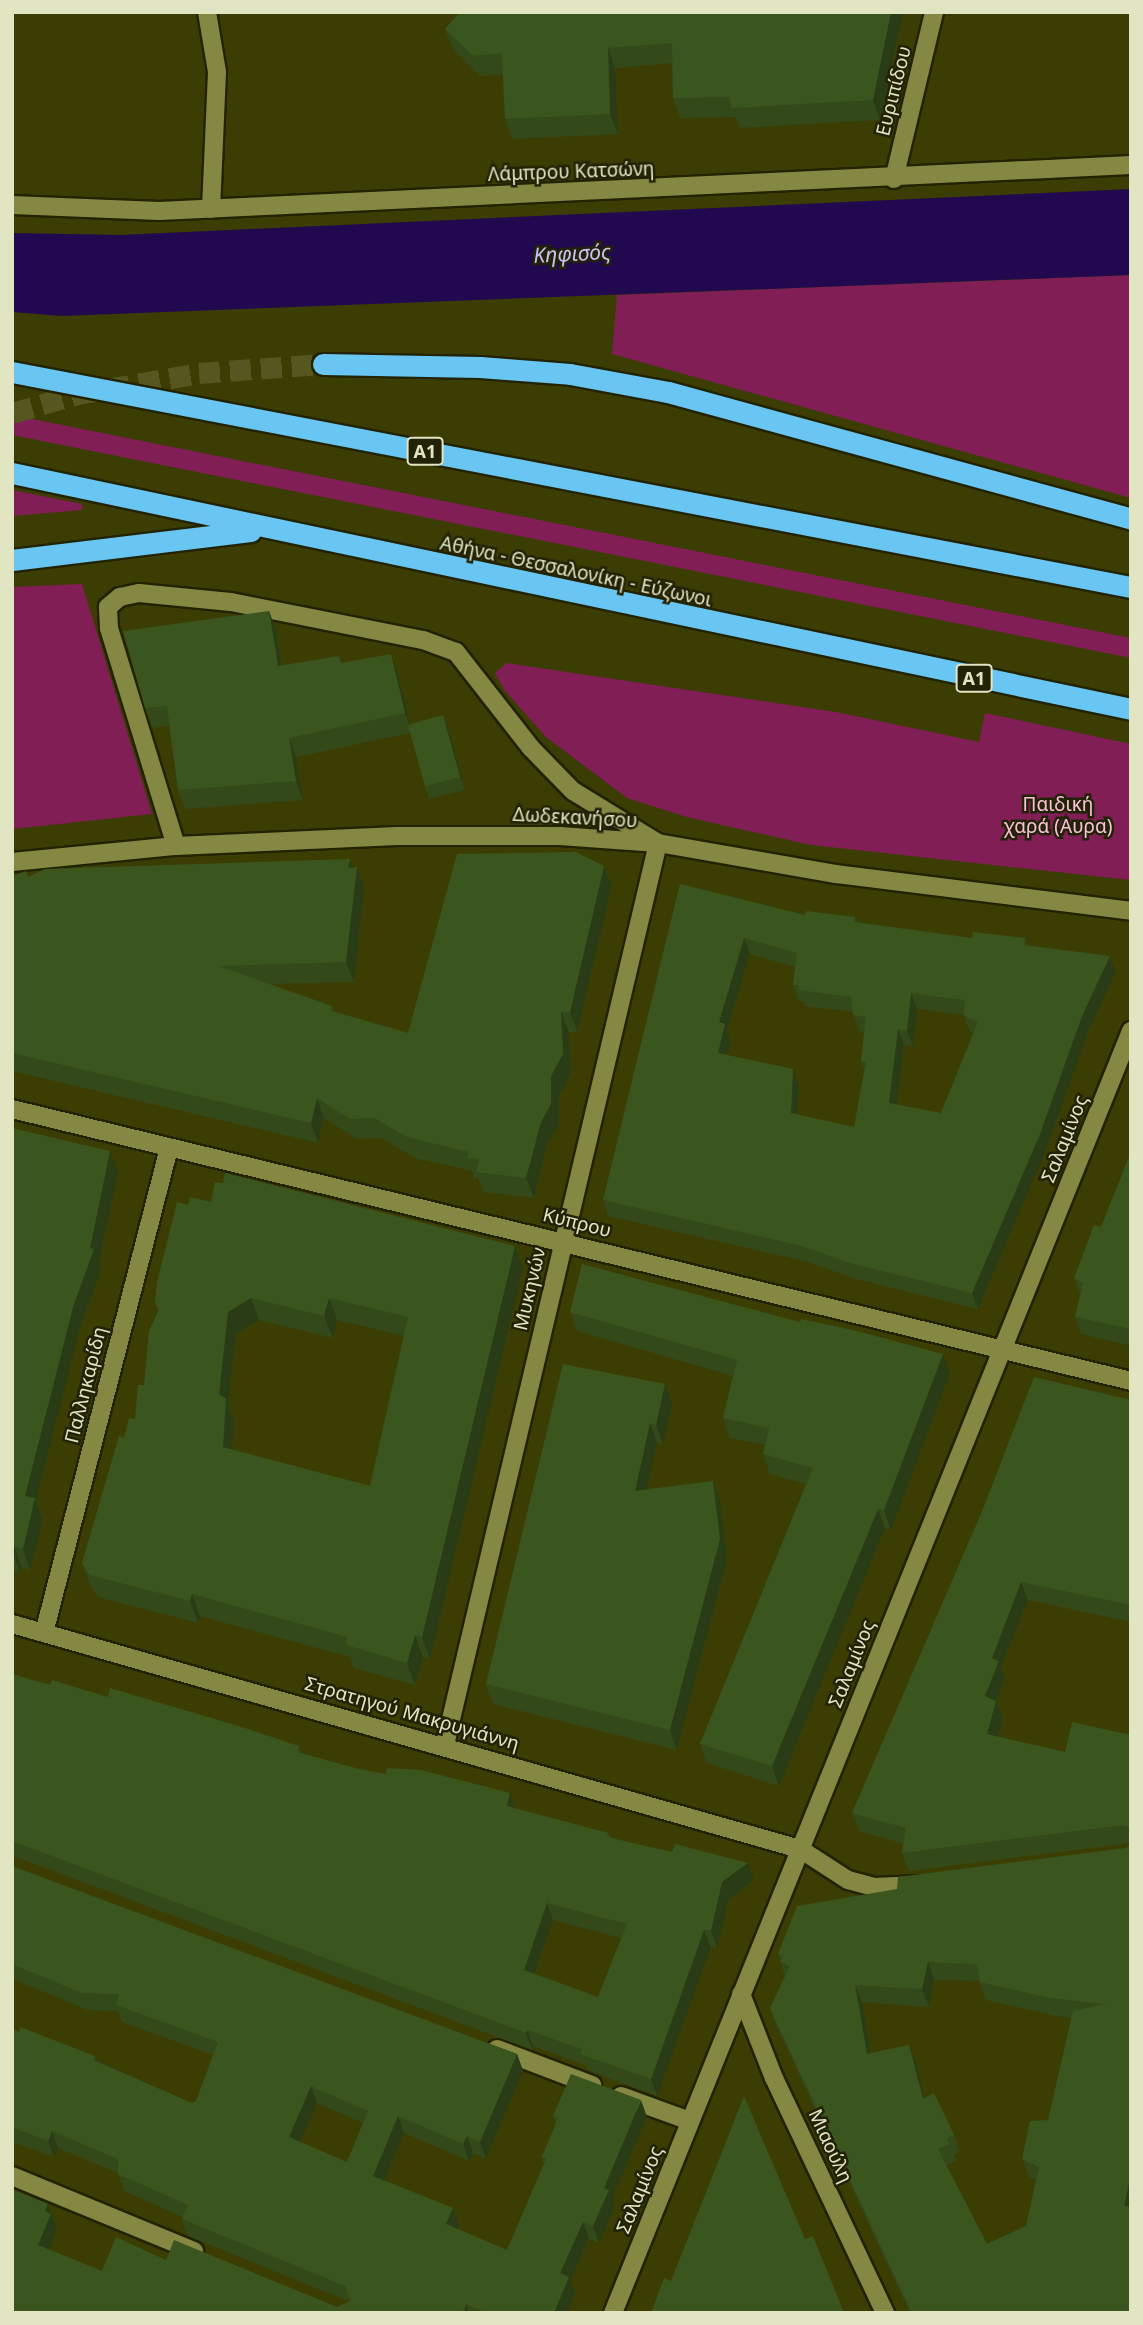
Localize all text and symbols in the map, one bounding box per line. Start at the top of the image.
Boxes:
street label: Ευριπίδου [872,44,916,138]
street label: Λάμπρου Κατσώνη [487,158,655,186]
water label: Κηφισός [533,238,611,268]
road number: Α1 [406,436,444,466]
street label: Αθήνα - Θεσσαλονίκη - Εύζωνοι [438,532,714,612]
road number: Α1 [955,664,993,692]
park label: Παιδική χαρά (Αυρα) [1004,794,1112,838]
street label: Δωδεκανήσου [512,803,638,833]
street label: Σαλαμίνος [1037,1092,1093,1186]
street label: Κύπρου [540,1204,614,1242]
street label: Μυκηνών [509,1245,551,1333]
street label: Παλληκαρίδη [61,1324,111,1446]
street label: Σαλαμίνος [824,1617,880,1711]
street label: Στρατηγού Μακρυγιάννη [302,1672,522,1756]
street label: Μιαούλη [803,2106,857,2186]
street label: Σαλαμίνος [612,2143,668,2237]

